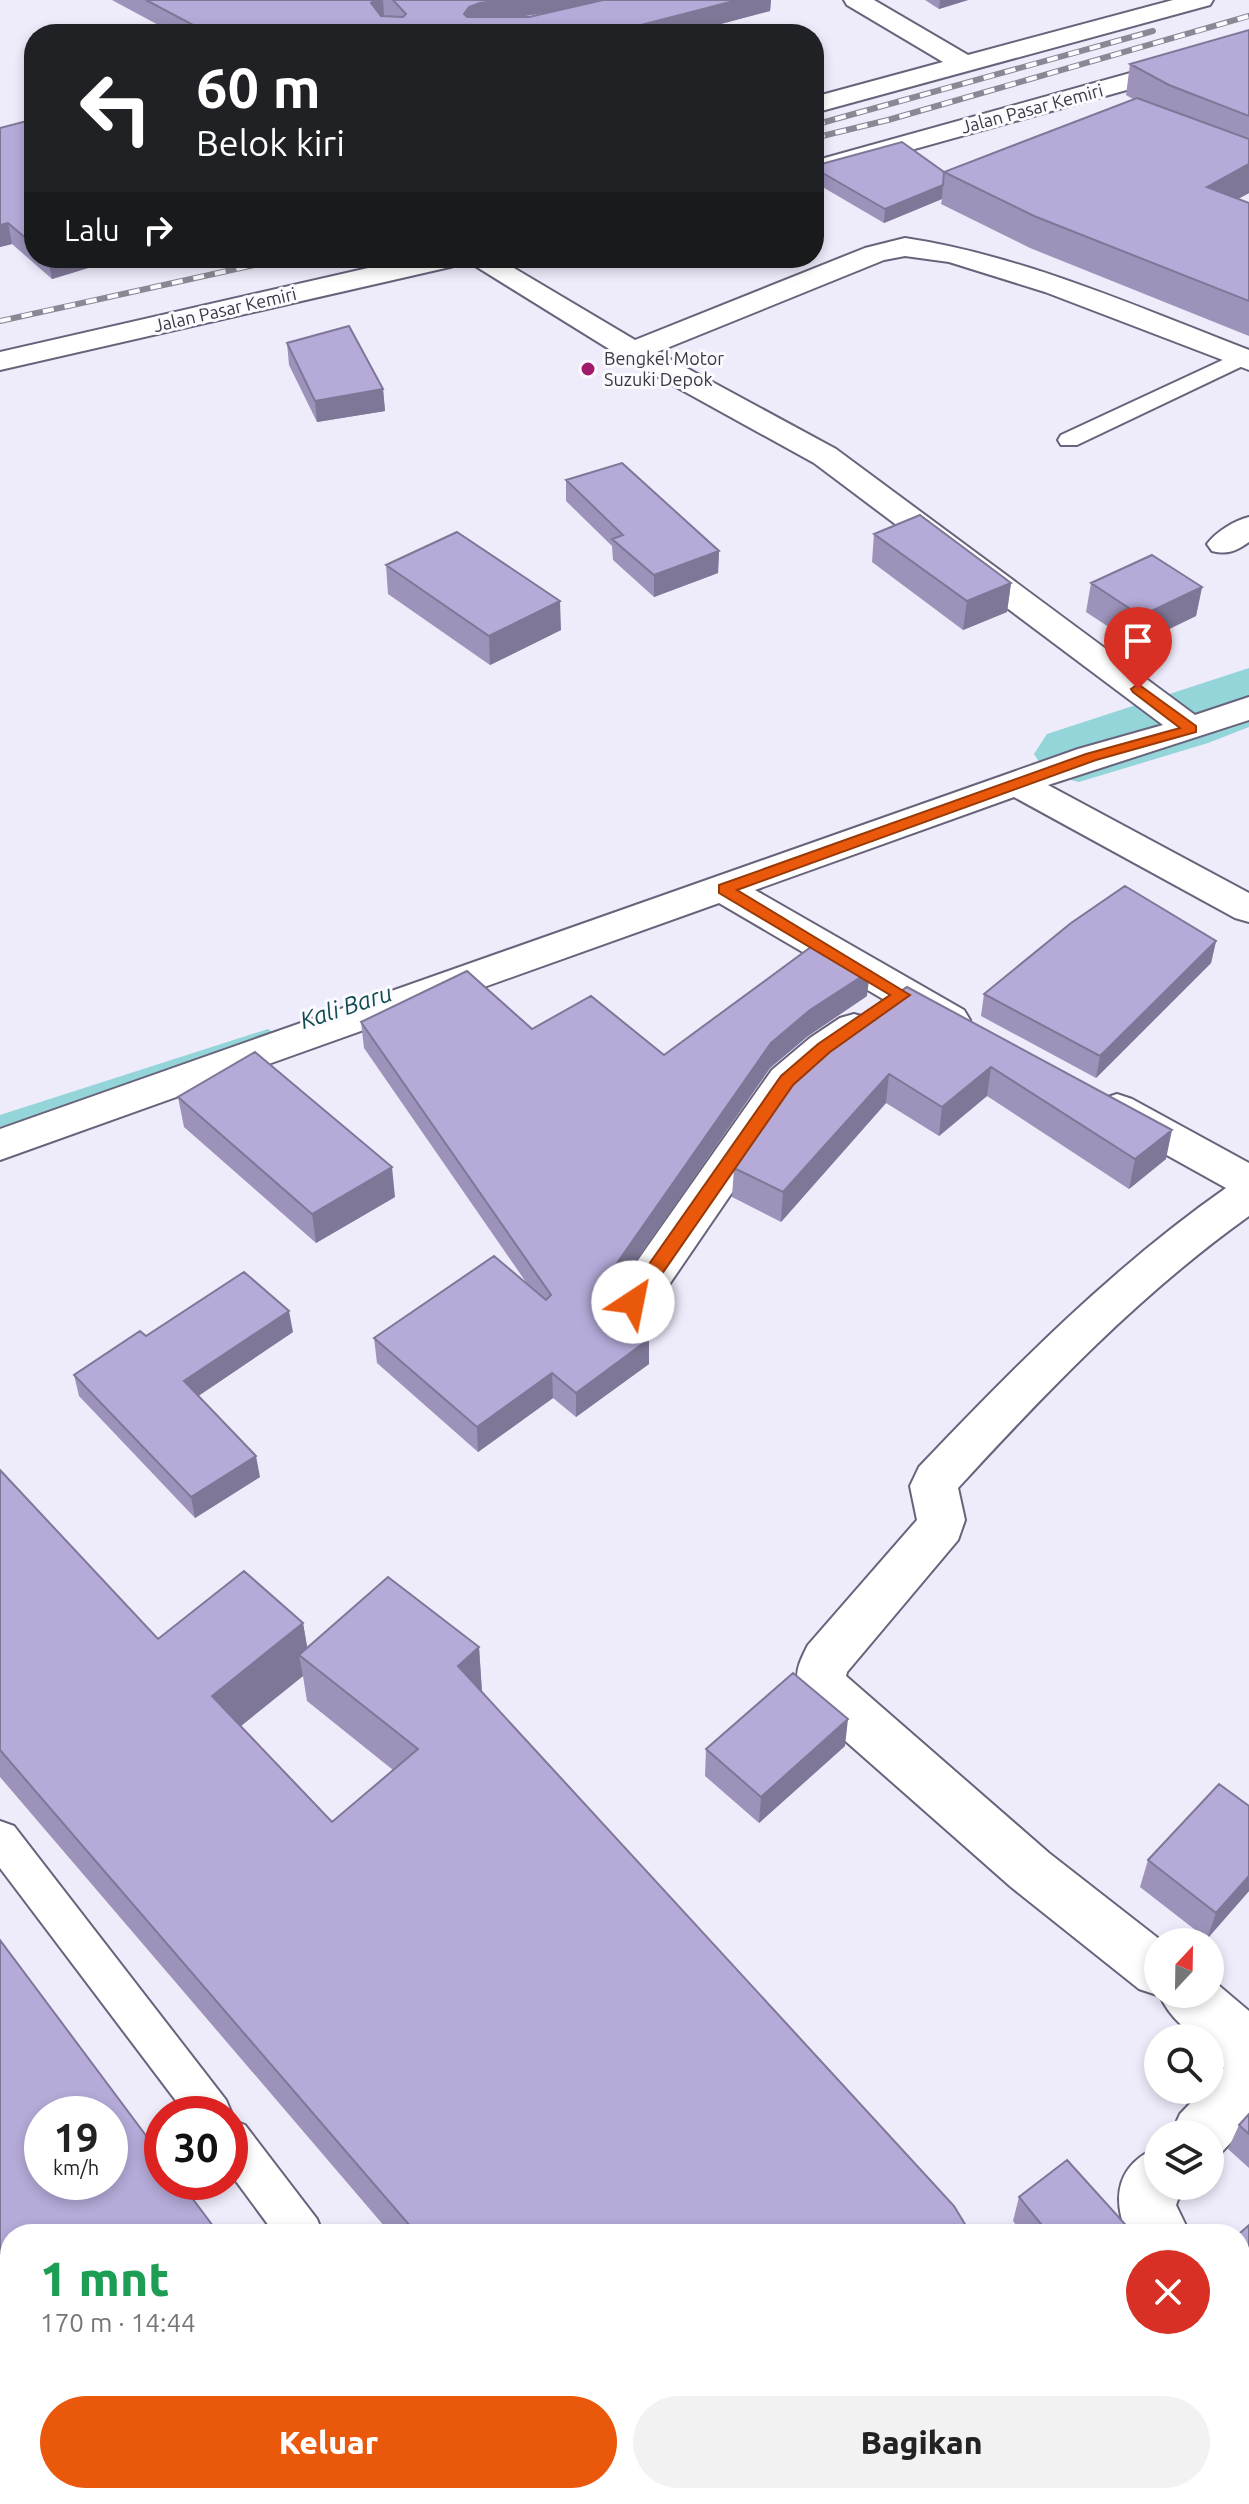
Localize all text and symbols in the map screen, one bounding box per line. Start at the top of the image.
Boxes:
icon: left [64,56,168,160]
text: 60 m [196,56,321,119]
street label: Jalan Pasar Kemiri [959,79,1105,137]
text: Belok kiri [196,122,345,163]
icon: right [136,208,180,252]
text: Lalu [64,213,120,247]
street label: Jalan Pasar Kemiri [151,283,298,335]
place label: Bengkel Motor Suzuki Depok [604,348,724,389]
marker: Bengkel Motor Suzuki Depok [579,360,597,378]
pin [1104,607,1172,689]
icon: arrive [1116,619,1160,663]
water label: Kali Baru [296,979,395,1034]
position arrow [591,1260,675,1344]
north arrow [1144,1928,1224,2008]
map controls [1144,1928,1224,2200]
button: search [1144,2024,1224,2104]
speed limit sign: 30 [144,2096,248,2200]
text: 19 [53,2115,99,2160]
button: layers [1144,2120,1224,2200]
text: km/h [53,2156,99,2179]
button: close [1126,2250,1210,2334]
text: 1 mnt [40,2251,170,2305]
text: 170 m · 14:44 [40,2308,196,2337]
button: Keluar [40,2396,617,2488]
button: Bagikan [633,2396,1210,2488]

